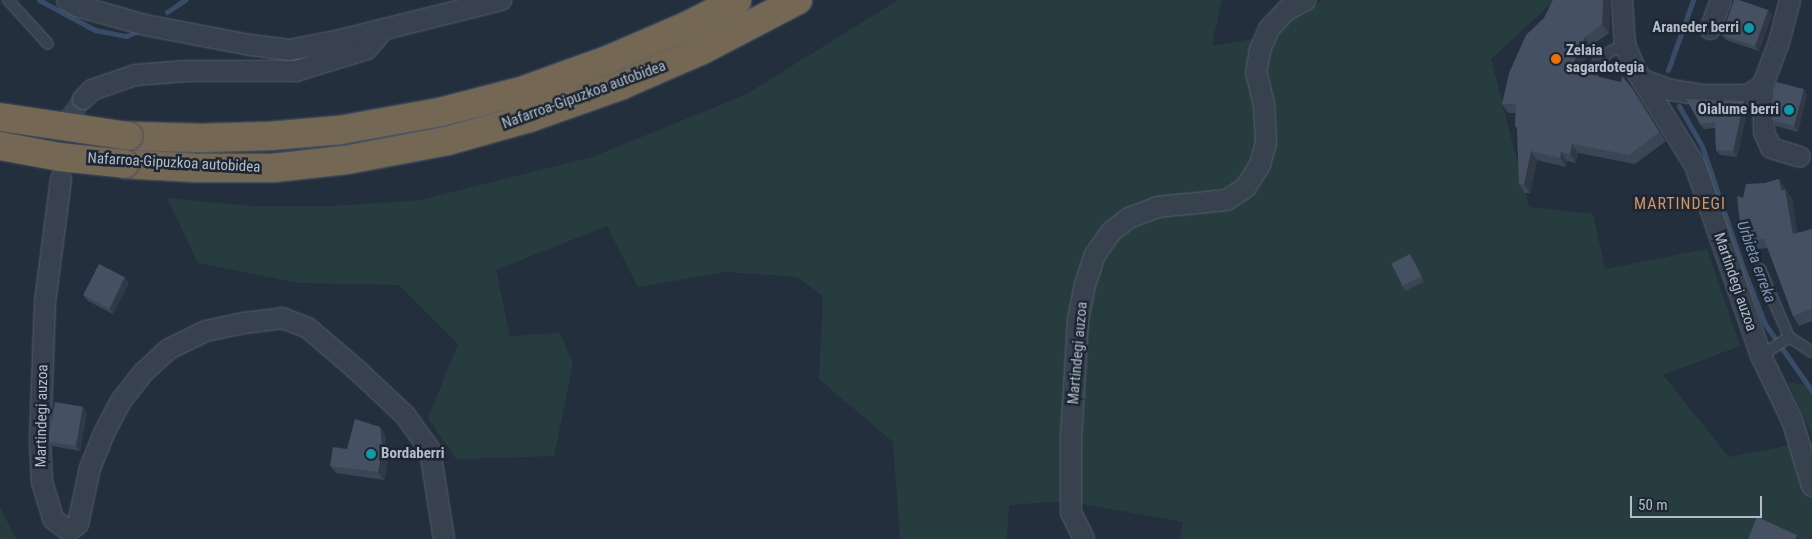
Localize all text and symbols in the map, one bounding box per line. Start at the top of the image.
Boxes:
place label: Araneder berri [1652,19,1739,37]
marker: Araneder berri [1743,22,1755,34]
place label: Zelaia sagardotegia [1566,41,1644,76]
marker: Zelaia sagardotegia [1550,53,1562,65]
street label: Nafarroa-Gipuzkoa autobidea [500,57,668,133]
place label: Oialume berri [1698,101,1779,119]
marker: Oialume berri [1783,104,1795,116]
street label: Nafarroa-Gipuzkoa autobidea [87,149,261,177]
district label: MARTINDEGI [1633,194,1727,214]
water label: Urbieta erreka [1732,218,1780,306]
street label: Martindegi auzoa [1710,230,1760,334]
street label: Martindegi auzoa [1065,301,1091,405]
street label: Martindegi auzoa [32,364,52,468]
place label: Bordaberri [381,445,445,463]
marker: Bordaberri [365,448,377,460]
scale bar [1632,486,1764,518]
text: 50 m [1638,496,1668,514]

